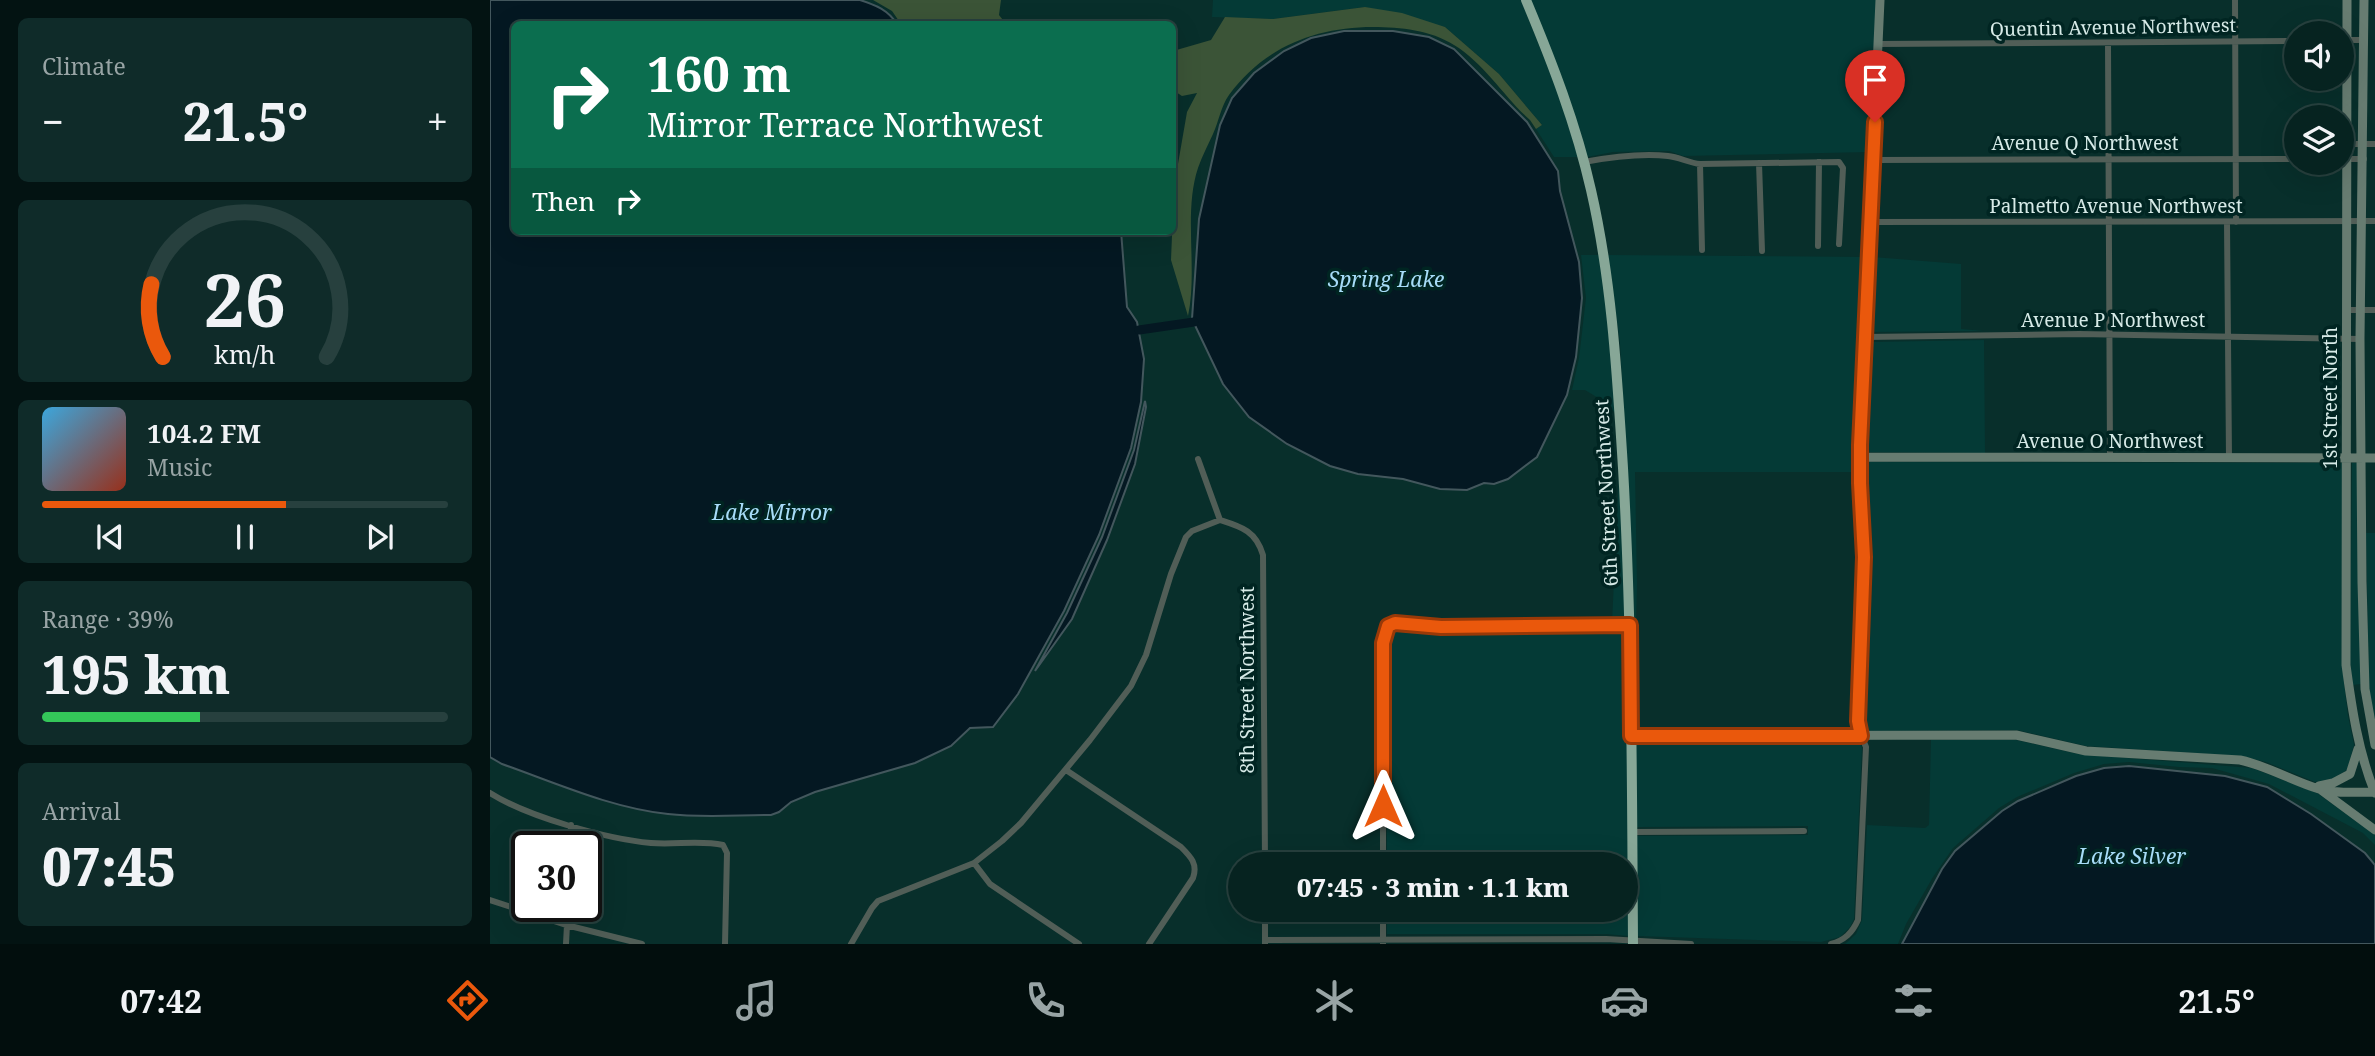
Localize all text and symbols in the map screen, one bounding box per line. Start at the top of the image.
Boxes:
street label: Quentin Avenue Northwest [1990,12,2237,42]
map controls [2284,21,2354,175]
button: sound [2284,21,2354,91]
text: 160 m [647,40,791,106]
icon: right [532,49,623,140]
text: Climate [42,50,126,82]
pin [1845,50,1905,122]
icon: arrive [1856,61,1894,99]
text: 21.5° [183,85,308,156]
text: − [42,95,64,147]
text: + [427,95,448,147]
text: Mirror Terrace Northwest [647,103,1043,146]
button: layers [2284,105,2354,175]
street label: Avenue Q Northwest [1992,130,2179,156]
icon: right [609,182,647,220]
text: Then [532,183,595,219]
street label: Palmetto Avenue Northwest [1989,193,2243,219]
text: 26 [204,249,286,348]
water label: Spring Lake [1328,265,1444,293]
street label: Avenue P Northwest [2021,307,2205,333]
street label: 1st Street North [2317,327,2343,469]
text: km/h [214,336,276,370]
street label: 6th Street Northwest [1588,399,1624,587]
text: 104.2 FM [147,415,261,451]
street label: Avenue O Northwest [2017,428,2204,454]
text: Music [147,451,212,483]
water label: Lake Mirror [711,498,832,526]
icon: previous [91,518,129,556]
icon: pause [226,518,264,556]
icon: next [361,518,399,556]
street label: 8th Street Northwest [1234,586,1260,774]
text: Range · 39% [42,603,174,635]
text: 195 km [42,638,230,709]
position arrow [1346,769,1420,843]
text: Arrival [42,795,121,827]
text: 07:45 [42,830,176,901]
speed limit sign: 30 [511,831,602,922]
water label: Lake Silver [2077,842,2186,870]
text: 07:45 · 3 min · 1.1 km [1297,869,1569,905]
icon: directions [443,976,492,1025]
icon: music [732,976,781,1025]
icon: phone [1021,976,1070,1025]
icon: climate [1310,976,1359,1025]
icon: car [1600,976,1649,1025]
icon: filters [1889,976,1938,1025]
text: 07:42 [120,979,202,1022]
text: 21.5° [2178,979,2255,1022]

